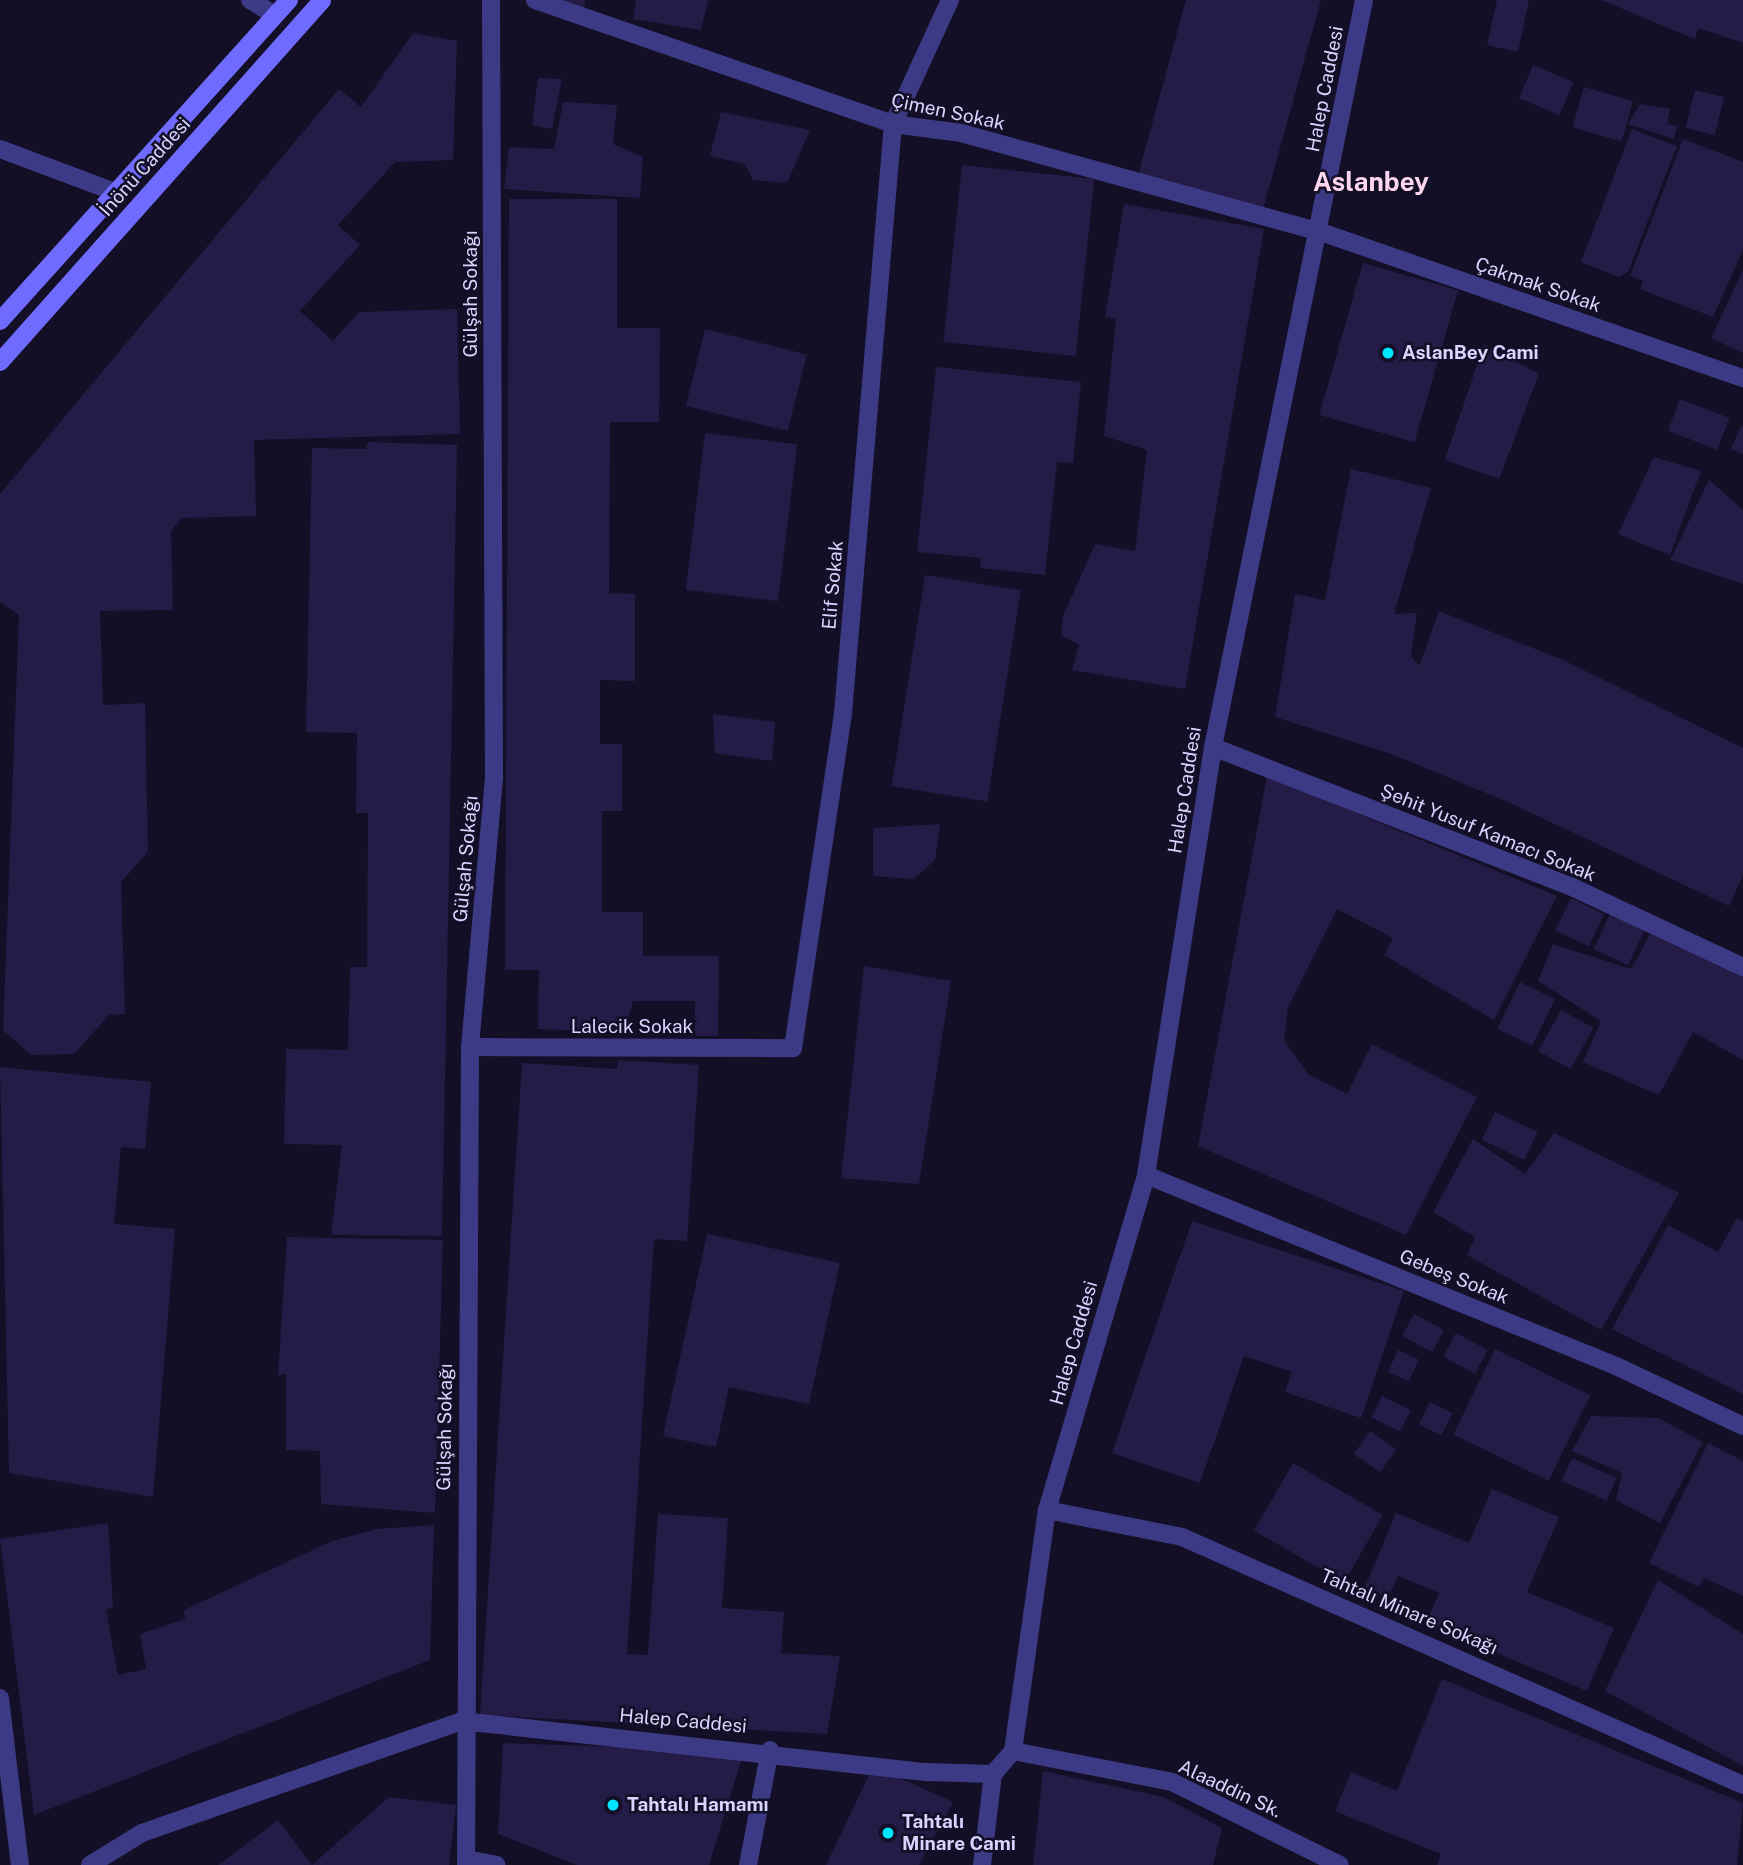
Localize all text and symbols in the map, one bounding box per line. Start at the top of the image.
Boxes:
street label: Halep Caddesi [1302,24,1348,154]
street label: Çimen Sokak [889,89,1007,135]
street label: İnönü Caddesi [95,113,195,221]
district label: Aslanbey [1313,166,1429,198]
street label: Gülşah Sokağı [460,230,482,358]
street label: Çakmak Sokak [1472,253,1604,317]
place label: AslanBey Cami [1402,342,1539,364]
marker: AslanBey Cami [1380,345,1396,361]
street label: Elif Sokak [818,540,848,630]
street label: Halep Caddesi [1164,725,1206,855]
street label: Şehit Yusuf Kamacı Sokak [1377,779,1599,887]
street label: Gülşah Sokağı [449,795,483,923]
street label: Lalecik Sokak [571,1016,693,1038]
street label: Gebeş Sokak [1396,1245,1512,1309]
street label: Halep Caddesi [1045,1278,1103,1408]
street label: Gülşah Sokağı [432,1363,458,1491]
street label: Tahtalı Minare Sokağı [1317,1564,1501,1660]
street label: Halep Caddesi [618,1704,748,1738]
street label: Alaaddin Sk. [1175,1755,1285,1823]
place label: Tahtalı Hamamı [627,1794,768,1816]
marker: Tahtalı Hamamı [605,1797,621,1813]
place label: Tahtalı Minare Cami [902,1811,1016,1855]
marker: Tahtalı Minare Cami [880,1825,896,1841]

